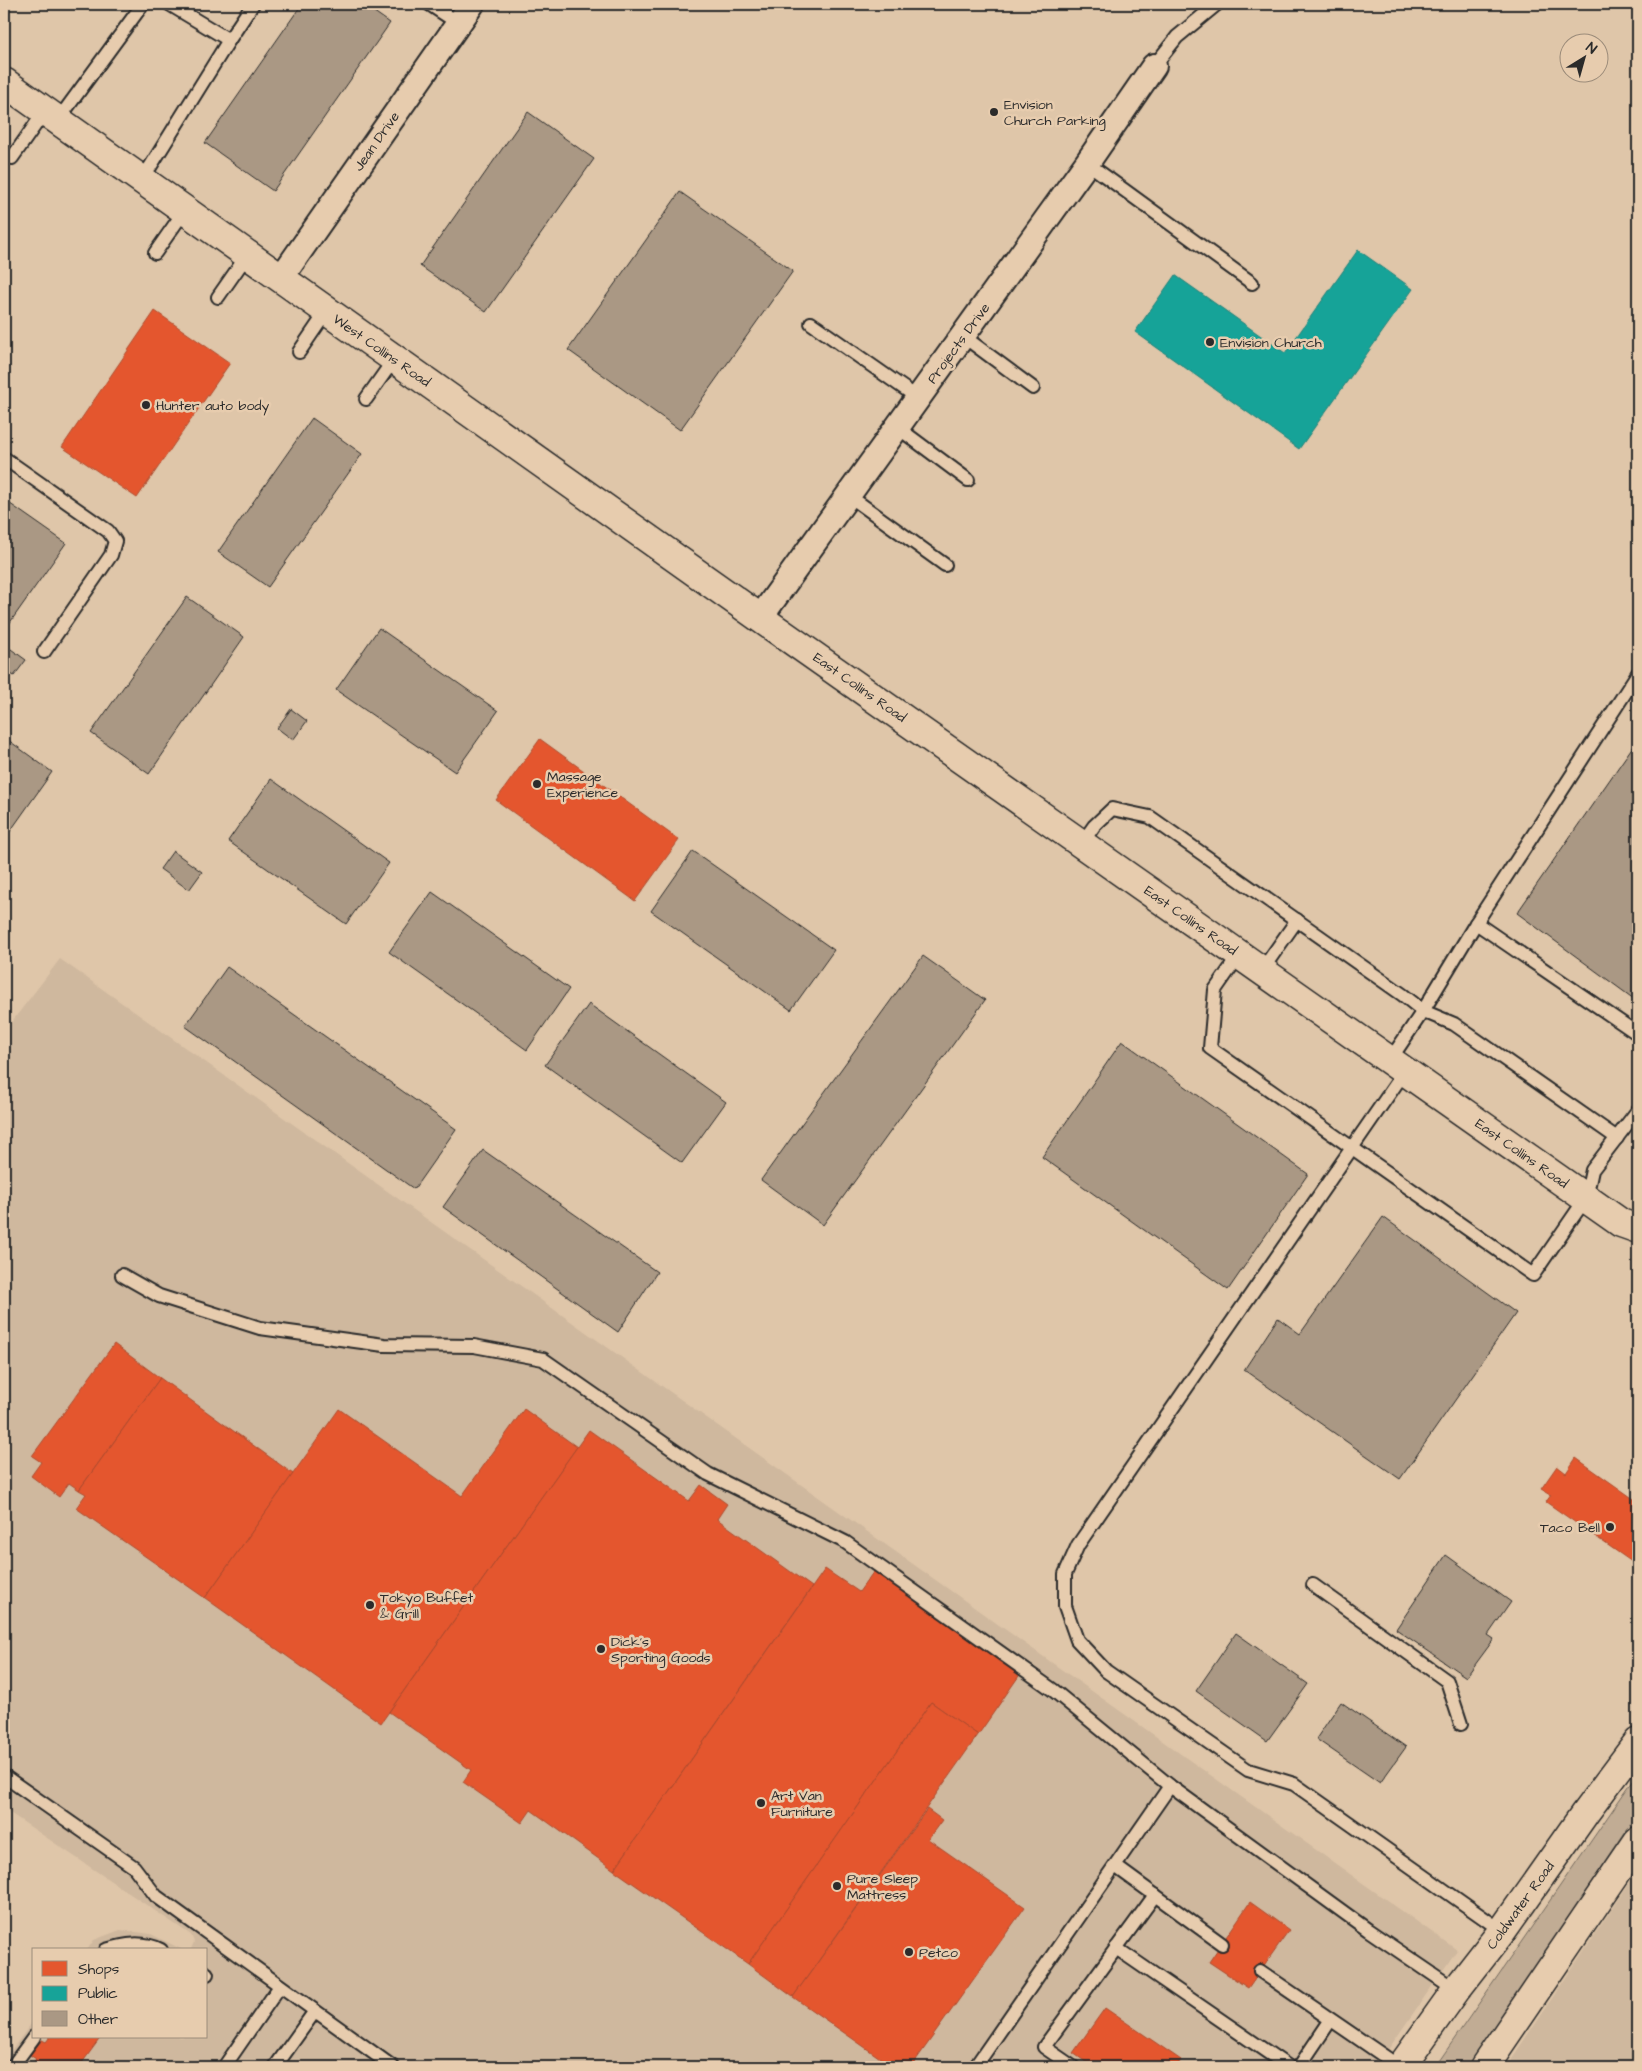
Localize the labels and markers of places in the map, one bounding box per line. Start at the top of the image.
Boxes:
place label: Envision Church Parking [1004,95,1106,131]
marker: Envision Church Parking [988,106,1000,118]
place label: Envision Church [1220,333,1322,353]
marker: Envision Church [1204,336,1216,348]
place label: Hunter auto body [156,396,269,416]
marker: Hunter auto body [140,399,152,411]
place label: Massage Experience [547,767,619,803]
marker: Massage Experience [531,778,543,790]
place label: Taco Bell [1540,1518,1600,1538]
marker: Taco Bell [1604,1521,1616,1533]
place label: Tokyo Buffet & Grill [380,1588,474,1624]
marker: Tokyo Buffet & Grill [364,1599,376,1611]
place label: Dick's Sporting Goods [611,1632,711,1668]
marker: Dick's Sporting Goods [595,1643,607,1655]
place label: Art Van Furniture [771,1786,833,1822]
marker: Art Van Furniture [755,1797,767,1809]
place label: Pure Sleep Mattress [847,1869,918,1905]
marker: Pure Sleep Mattress [831,1880,843,1892]
place label: Petco [919,1943,958,1963]
marker: Petco [903,1946,915,1958]

